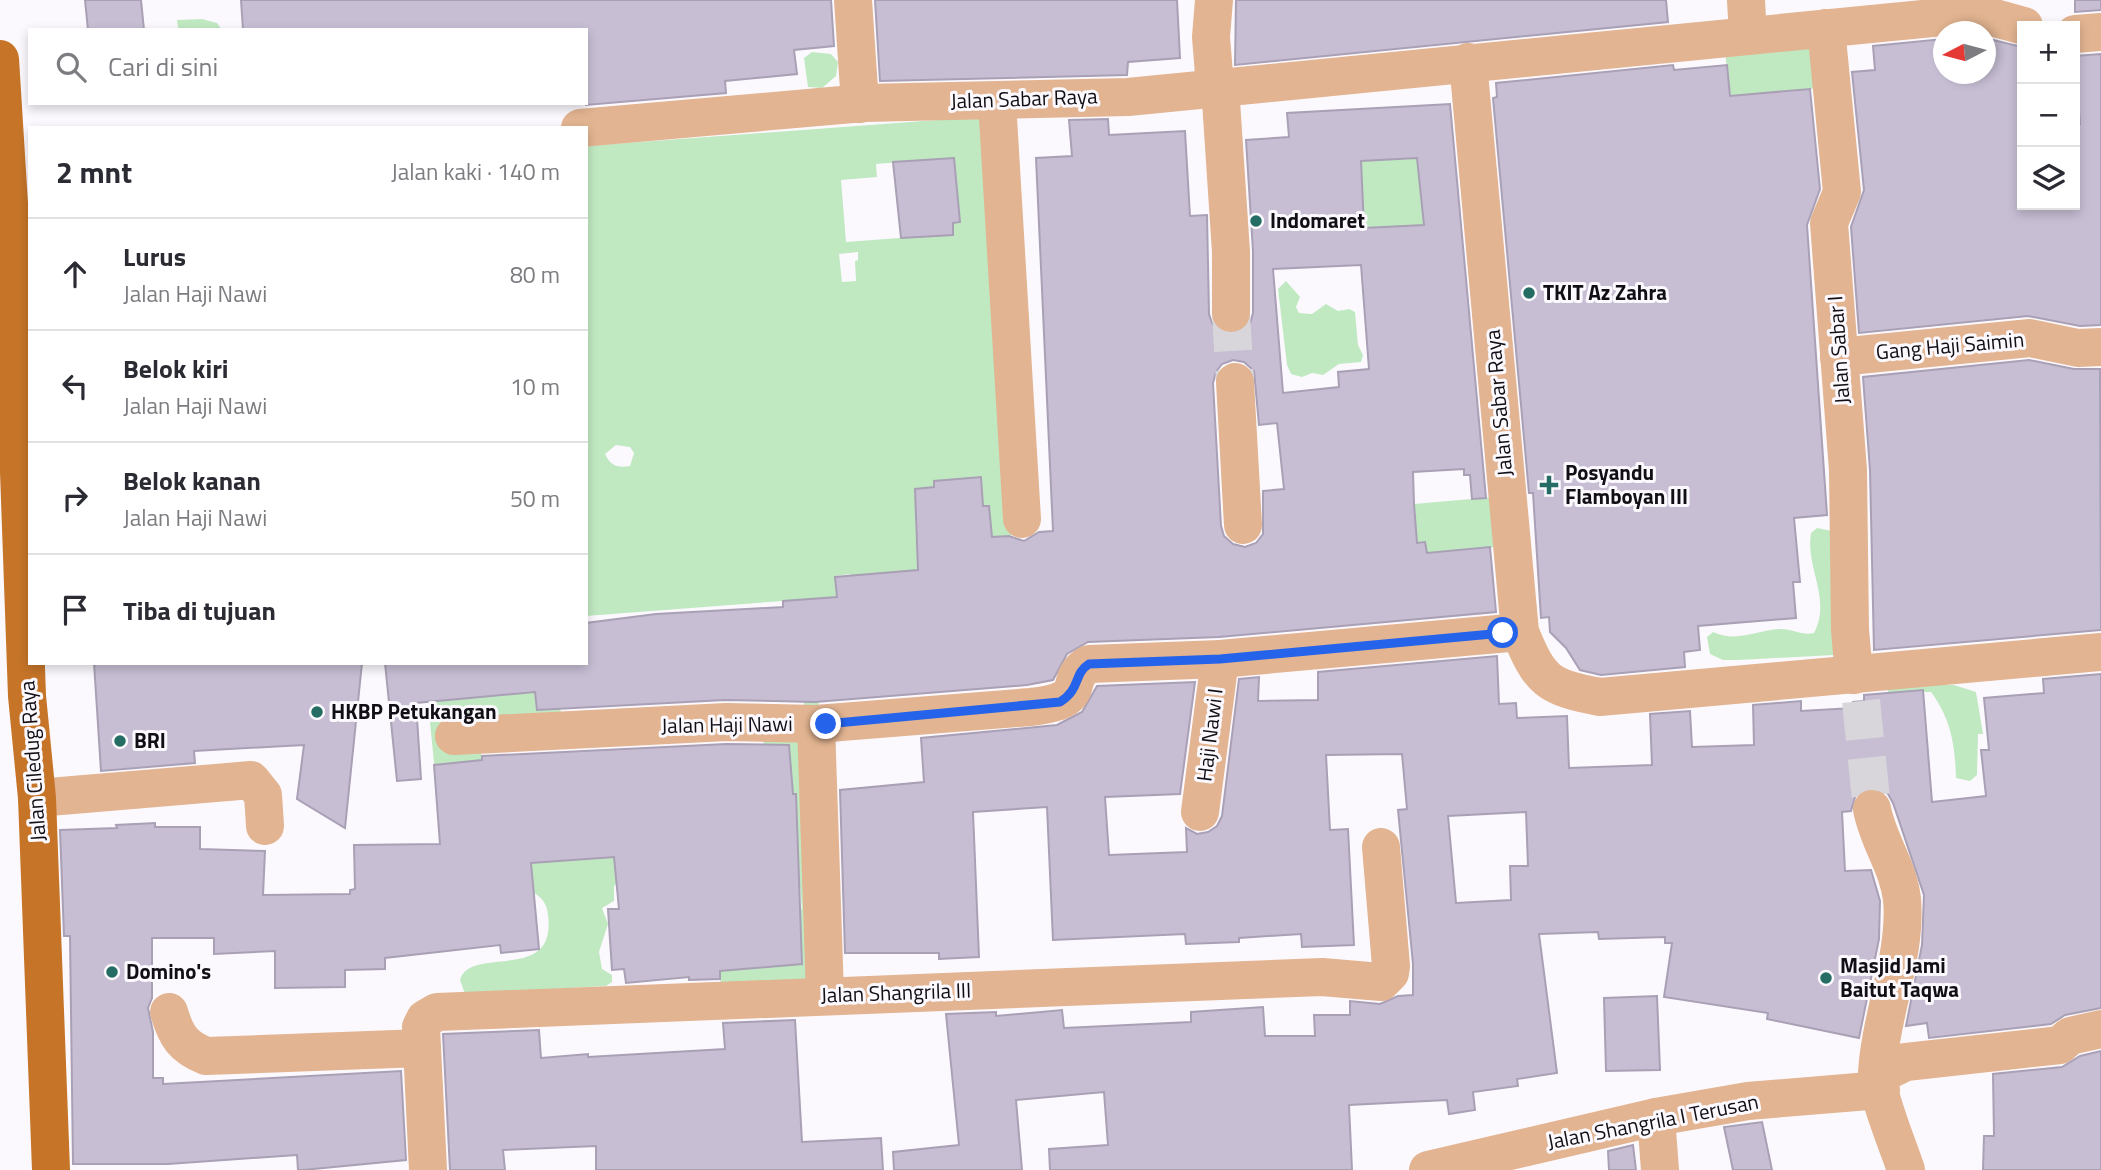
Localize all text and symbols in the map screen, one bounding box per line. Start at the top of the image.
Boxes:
north arrow [1933,21,1996,84]
map controls [2017,21,2080,210]
button: + [2017,21,2080,84]
search box [28,28,588,105]
text: Cari di sini [108,47,218,86]
icon: search [52,48,90,86]
street label: Jalan Sabar Raya [950,79,1098,117]
button: − [2017,84,2080,147]
button: layers [2017,147,2080,210]
text: 2 mnt [56,149,132,195]
text: Jalan kaki · 140 m [391,154,560,189]
place label: Indomaret [1270,204,1365,236]
marker: Indomaret [1248,213,1264,229]
text: Lurus [123,237,186,276]
icon: ahead [56,255,94,293]
text: 80 m [510,257,560,292]
text: Jalan Haji Nawi [123,276,267,311]
place label: TKIT Az Zahra [1543,276,1667,308]
marker: TKIT Az Zahra [1521,285,1537,301]
street label: Jalan Sabar I [1818,295,1858,405]
street label: Gang Haji Saimin [1874,323,2025,367]
street label: Jalan Sabar Raya [1476,328,1520,478]
text: Belok kiri [123,349,229,388]
icon: left [56,367,94,405]
text: 10 m [510,369,560,404]
text: Jalan Haji Nawi [123,388,267,423]
place label: Posyandu Flamboyan III [1565,456,1688,512]
text: Belok kanan [123,461,261,500]
marker: Posyandu Flamboyan III [1539,475,1559,495]
icon: right [56,479,94,517]
text: 50 m [510,481,560,516]
text: Jalan Haji Nawi [123,500,267,535]
icon: arrive [56,591,94,629]
text: Tiba di tujuan [123,591,276,630]
route start [1487,617,1518,648]
street label: Jalan Ciledug Raya [10,679,54,842]
street label: Haji Nawi I [1187,686,1231,783]
place label: HKBP Petukangan [331,695,497,727]
marker: HKBP Petukangan [309,704,325,720]
street label: Jalan Haji Nawi [661,707,793,741]
route end [810,708,841,739]
place label: BRI [134,724,166,756]
marker: BRI [112,733,128,749]
place label: Masjid Jami Baitut Taqwa [1840,949,1959,1005]
place label: Domino's [126,955,211,987]
marker: Domino's [104,964,120,980]
marker: Masjid Jami Baitut Taqwa [1818,970,1834,986]
street label: Jalan Shangrila III [820,973,972,1011]
street label: Jalan Shangrila I Terusan [1544,1085,1761,1157]

